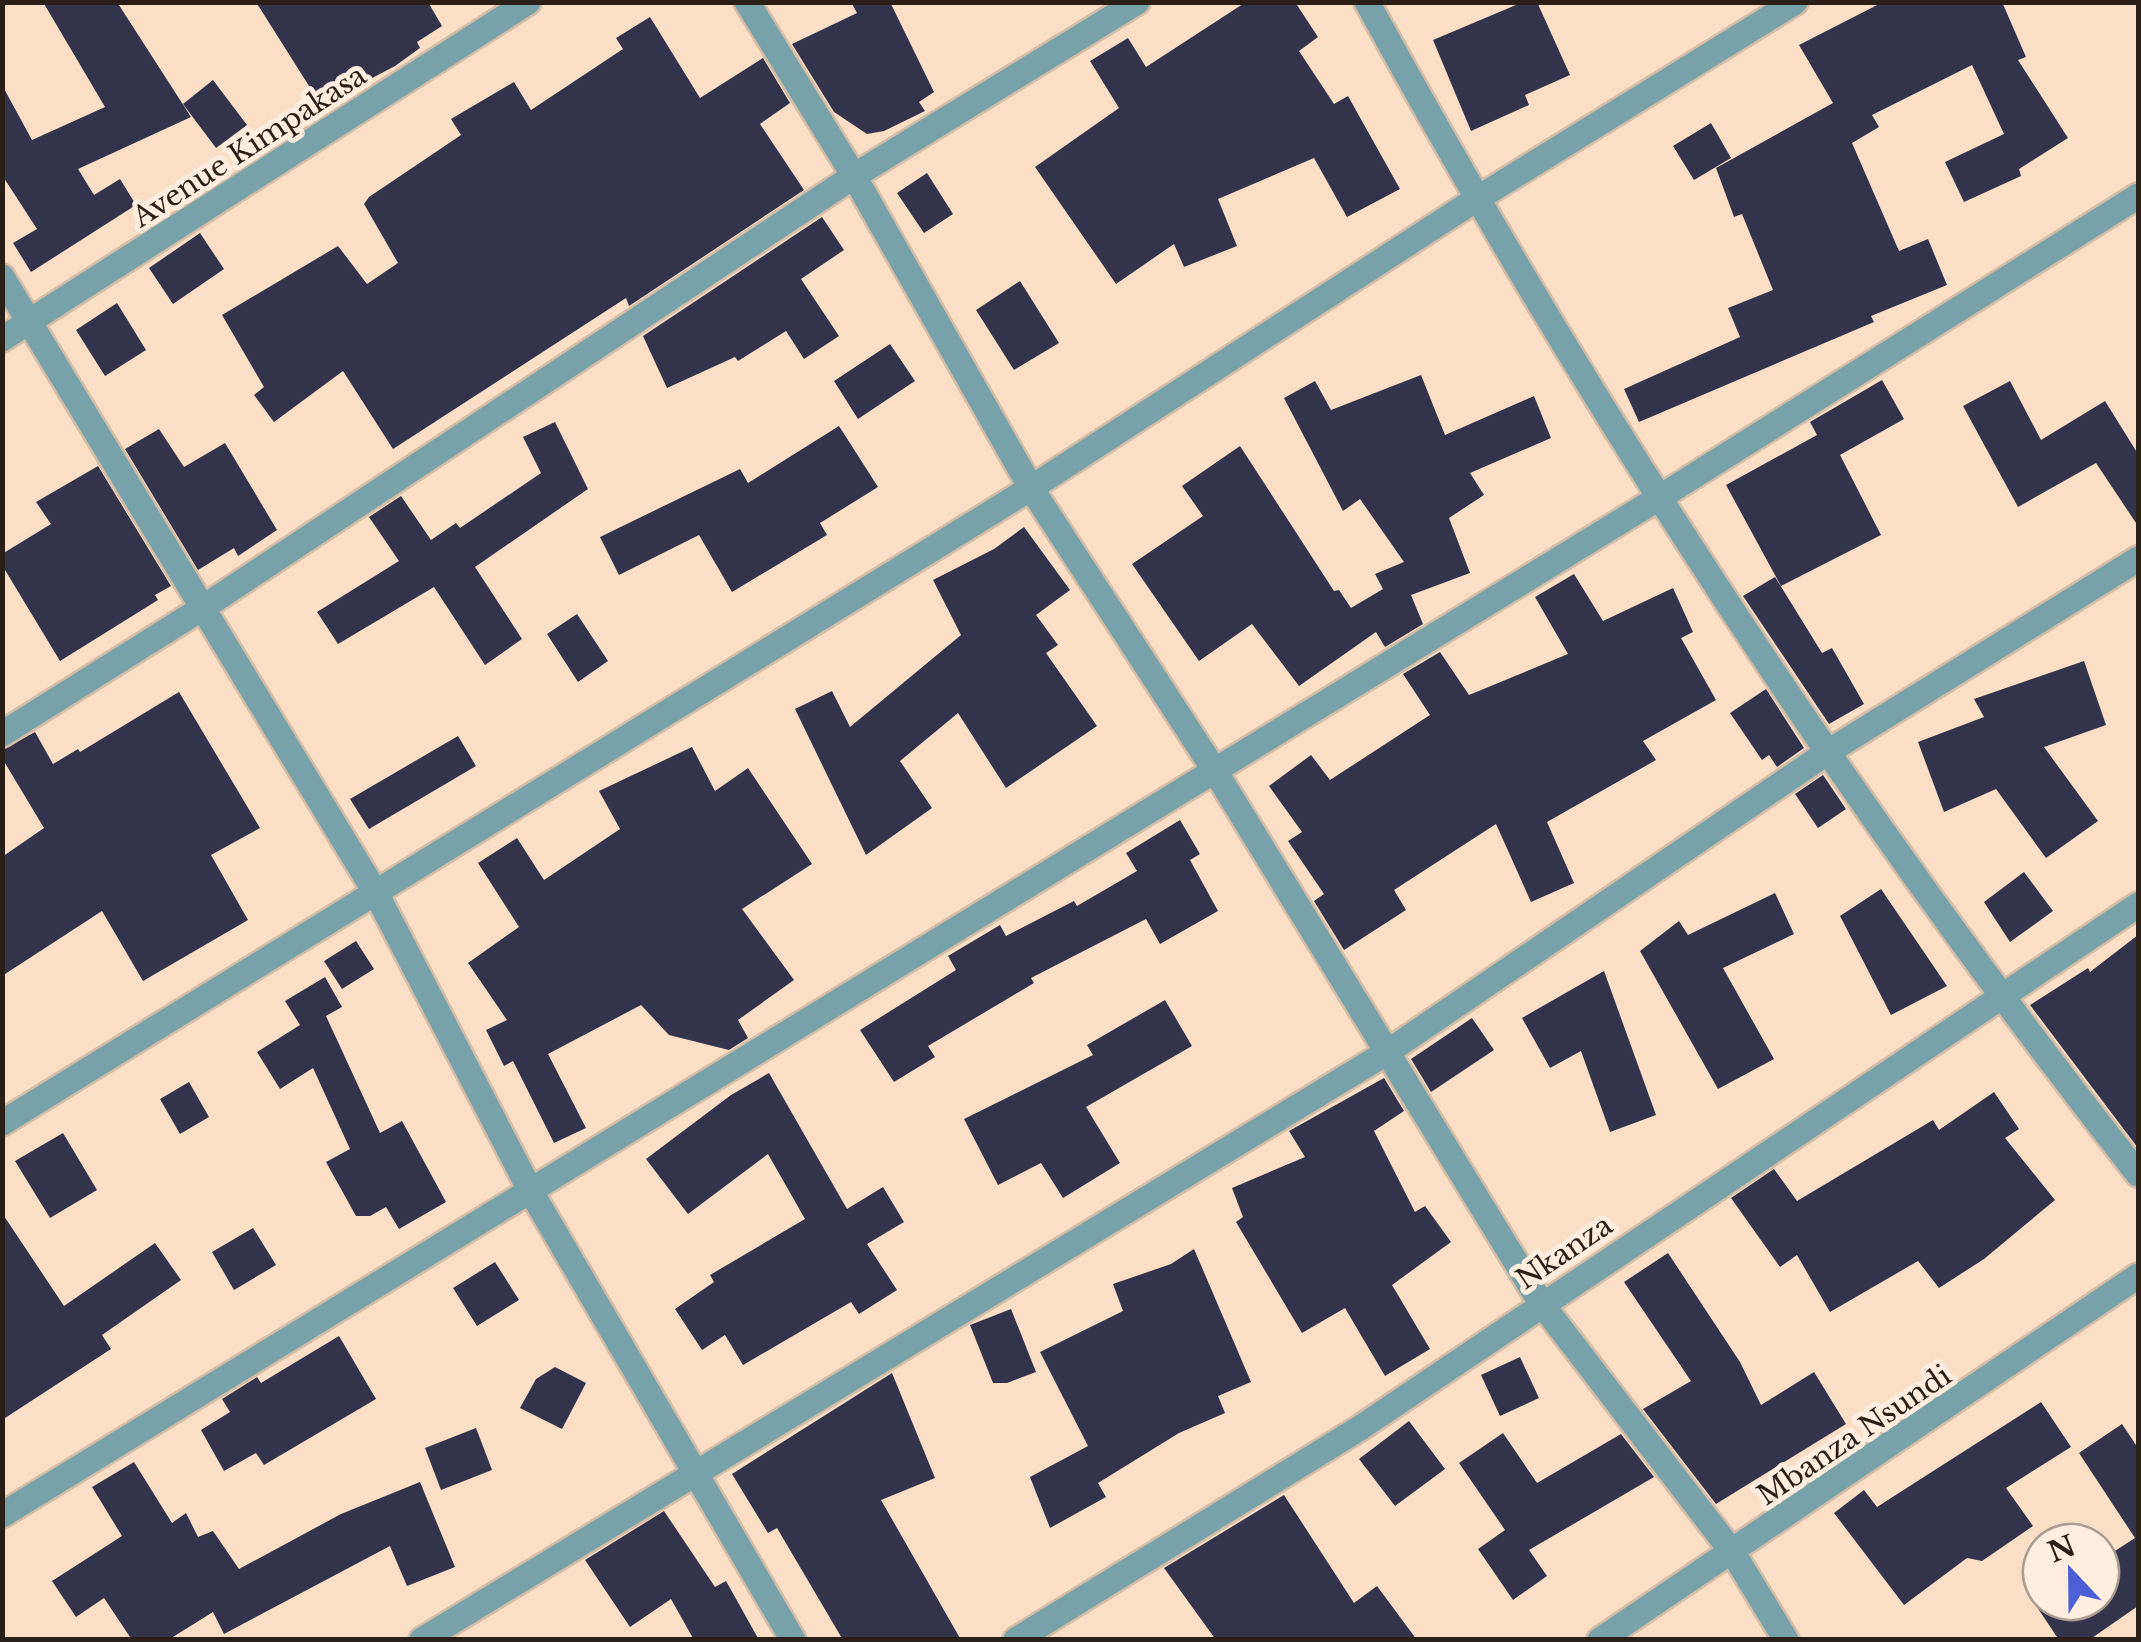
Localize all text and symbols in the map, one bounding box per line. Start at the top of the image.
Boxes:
street label: Avenue Kimpakasa [125,58,373,236]
street label: Nkanza [1510,1207,1619,1297]
street label: Mbanza Nsundi [1751,1358,1958,1513]
north arrow [2021,1522,2121,1622]
text: N [2043,1528,2081,1570]

